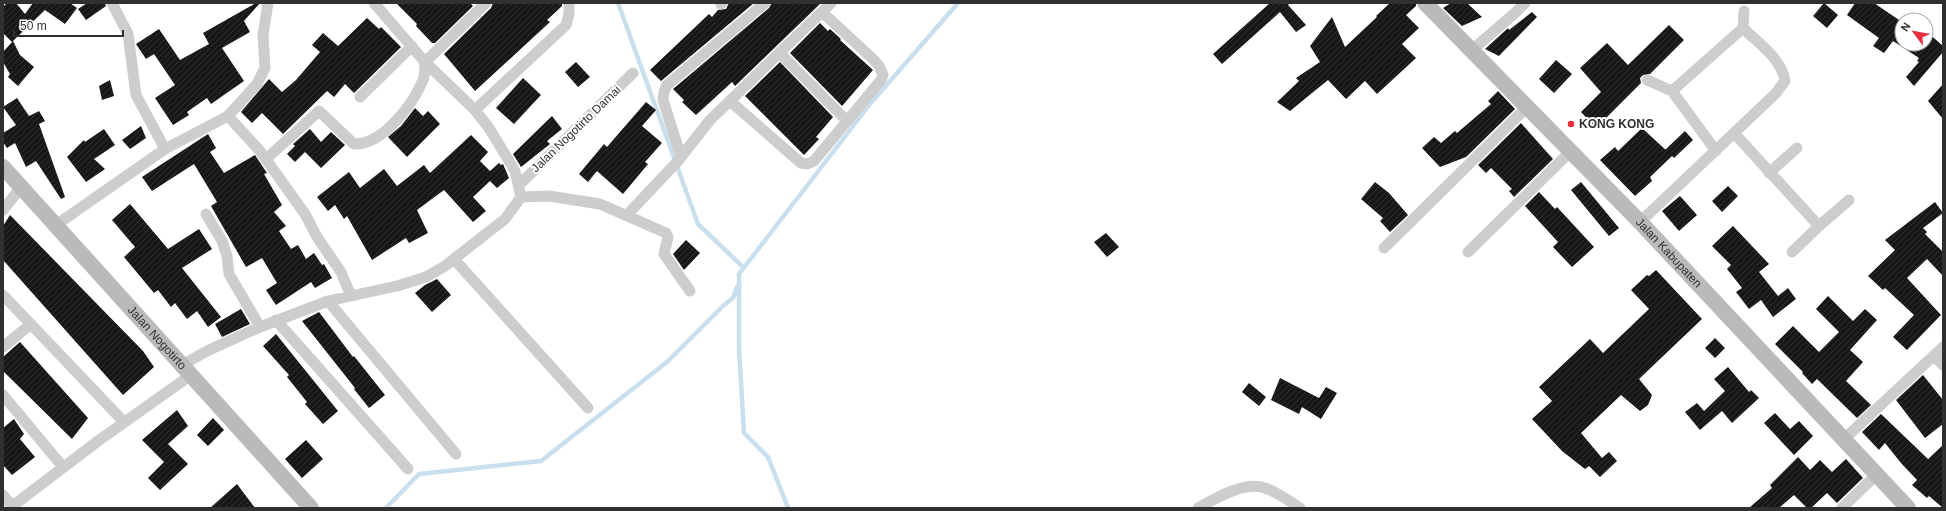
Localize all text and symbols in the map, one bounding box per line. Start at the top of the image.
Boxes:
scale bar [14,12,123,38]
north arrow [1894,12,1934,52]
text: 50 m [20,19,47,33]
text: N [1898,20,1913,33]
street label: Jalan Nogotirto Damai [528,83,624,175]
place label: KONG KONG [1579,117,1654,131]
marker: KONG KONG [1566,119,1576,129]
street label: Jalan Kabupaten [1633,215,1705,290]
street label: Jalan Nogotirto [125,303,190,373]

